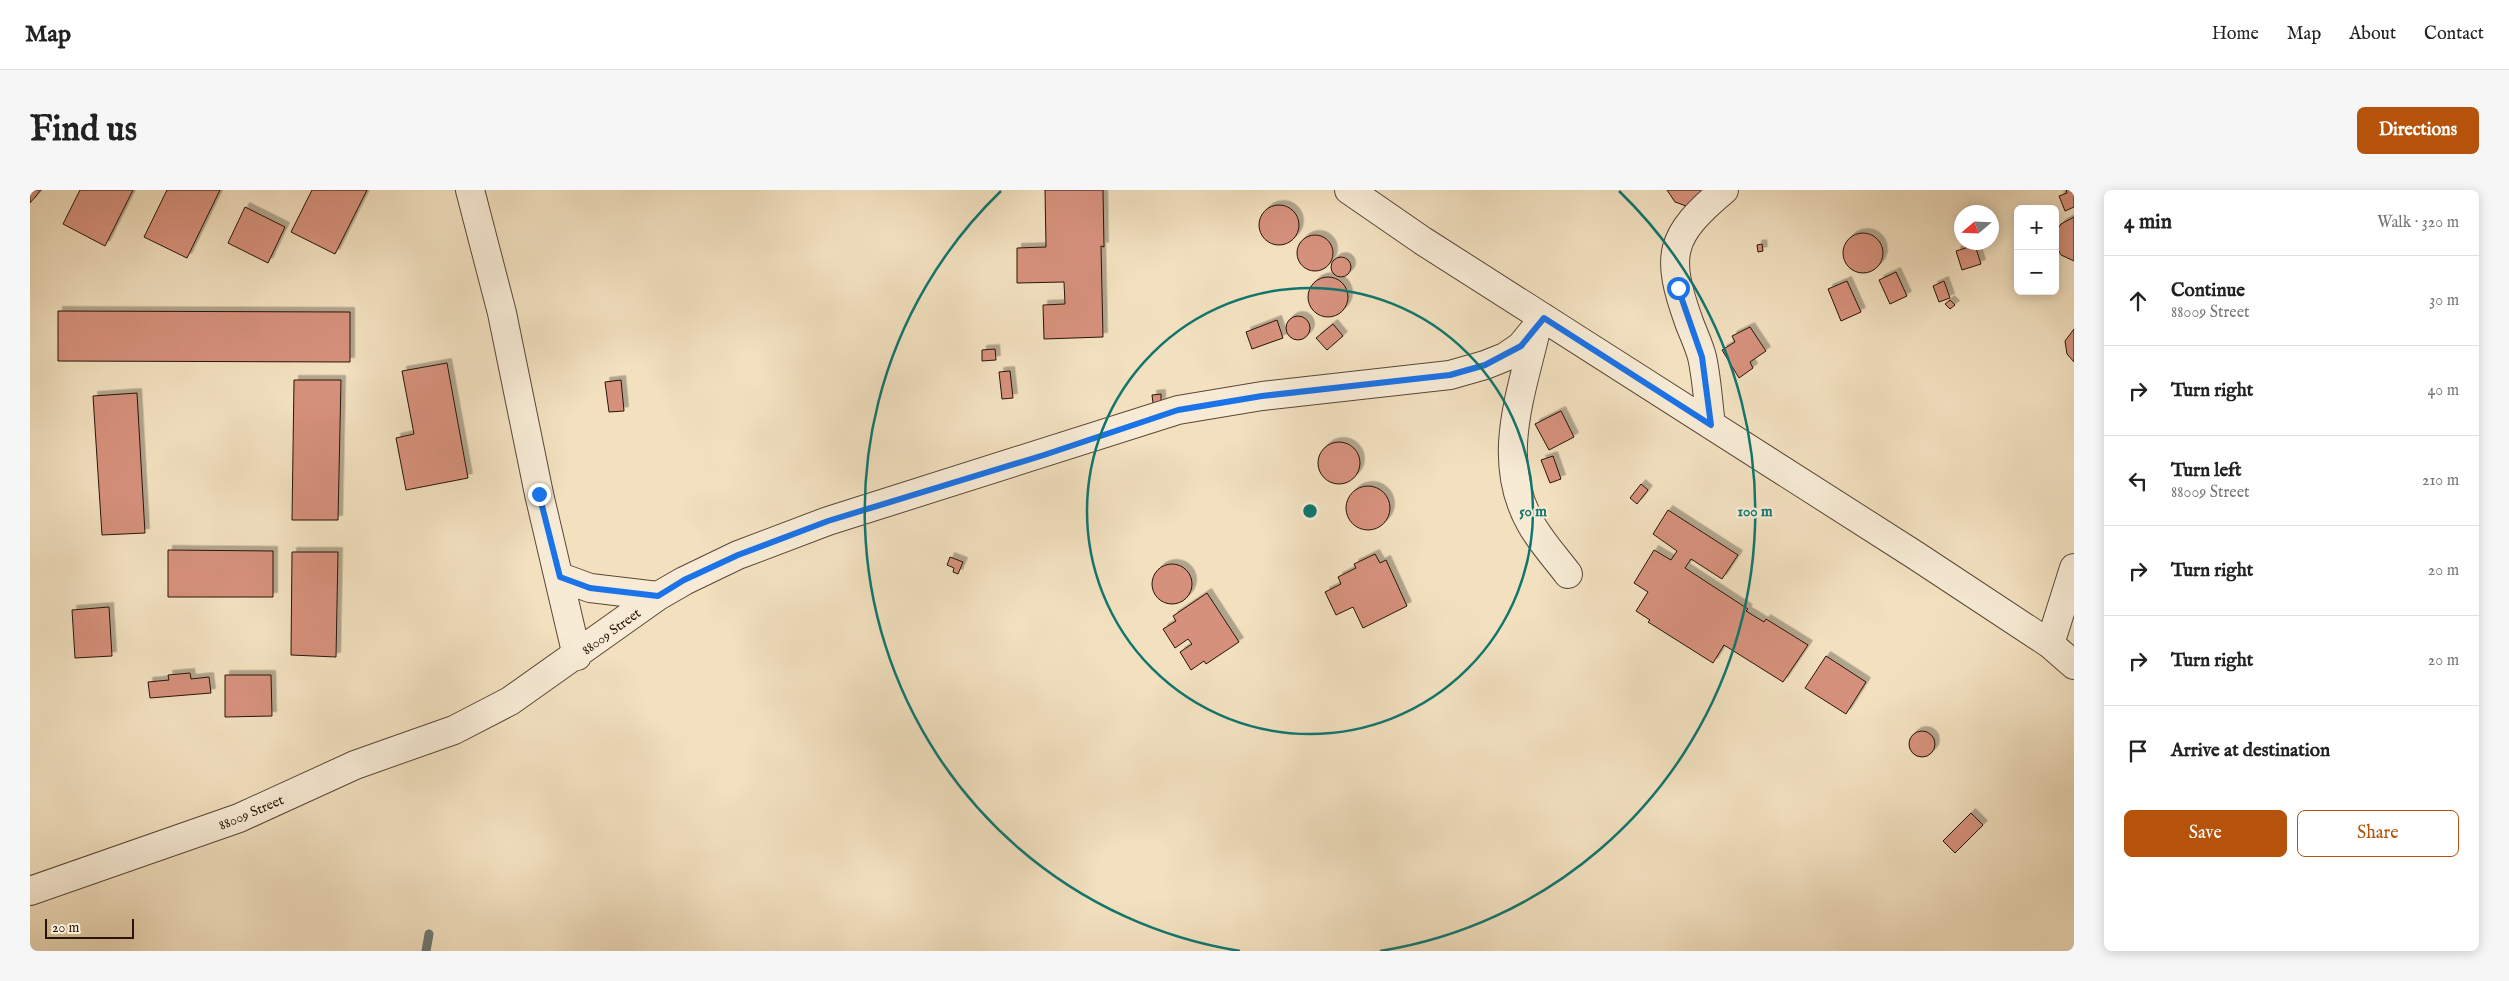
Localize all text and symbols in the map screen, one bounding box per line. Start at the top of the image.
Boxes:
text: Map [25,19,71,50]
text: Home [2212,23,2259,46]
text: Map [2287,23,2321,46]
text: About [2349,23,2396,46]
text: Contact [2424,23,2484,46]
button: Directions [2357,107,2479,154]
text: Find us [30,108,137,153]
north arrow [1954,205,1999,250]
map controls [2014,205,2059,295]
button: + [2014,205,2059,250]
text: 4 min [2124,209,2172,236]
text: Walk · 320 m [2377,213,2459,233]
button: − [2014,250,2059,295]
route start [1667,277,1690,300]
text: Continue [2171,279,2245,303]
icon: ahead [2124,287,2152,315]
text: 30 m [2429,291,2459,311]
text: 88009 Street [2171,303,2250,323]
icon: right [2124,377,2152,405]
text: Turn right [2171,379,2253,403]
text: 40 m [2427,381,2459,401]
text: Turn left [2171,459,2242,483]
icon: left [2124,467,2152,495]
text: 210 m [2422,471,2459,491]
route end [528,483,551,506]
text: 88009 Street [2171,483,2250,503]
centre of rings [1301,502,1319,520]
text: 50 m [1519,502,1547,521]
text: 100 m [1737,502,1773,521]
icon: right [2124,557,2152,585]
text: Turn right [2171,559,2253,583]
text: 20 m [2428,561,2459,581]
street label: 88009 Street [579,604,645,659]
icon: right [2124,647,2152,675]
text: Turn right [2171,649,2253,673]
text: 20 m [2428,651,2459,671]
icon: arrive [2124,737,2152,765]
text: Arrive at destination [2171,739,2330,763]
street label: 88009 Street [216,791,287,835]
button: Save [2124,810,2287,857]
button: Share [2297,810,2459,857]
scale bar [45,916,134,939]
text: 20 m [52,919,79,937]

